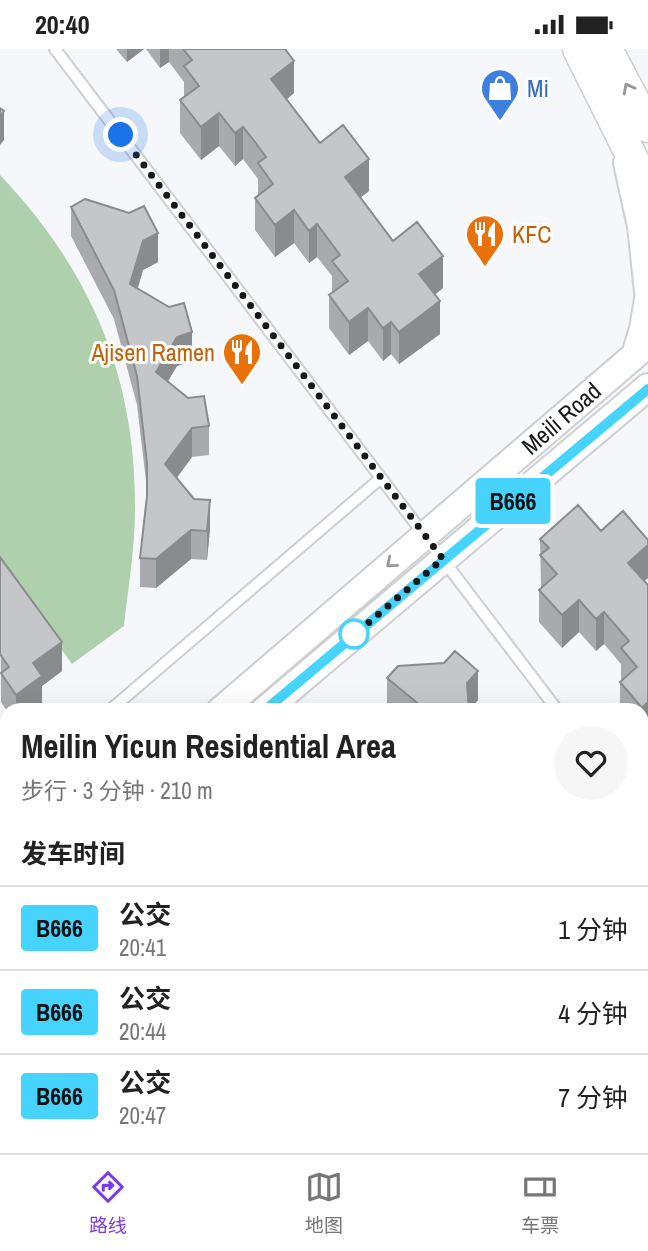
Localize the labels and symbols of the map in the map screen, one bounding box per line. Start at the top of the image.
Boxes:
shop icon: Mi [479,67,521,122]
place label: Mi [527,72,549,104]
one-way arrow [622,83,636,95]
your location [103,117,138,152]
restaurant icon: KFC [464,213,506,268]
place label: KFC [512,218,551,250]
restaurant icon: Ajisen Ramen [221,331,263,386]
place label: Ajisen Ramen [90,336,215,368]
street label: Meili Road [515,375,607,461]
line badge: B666 [464,478,562,524]
one-way arrow [387,555,400,567]
unlabelled marker [339,619,369,649]

